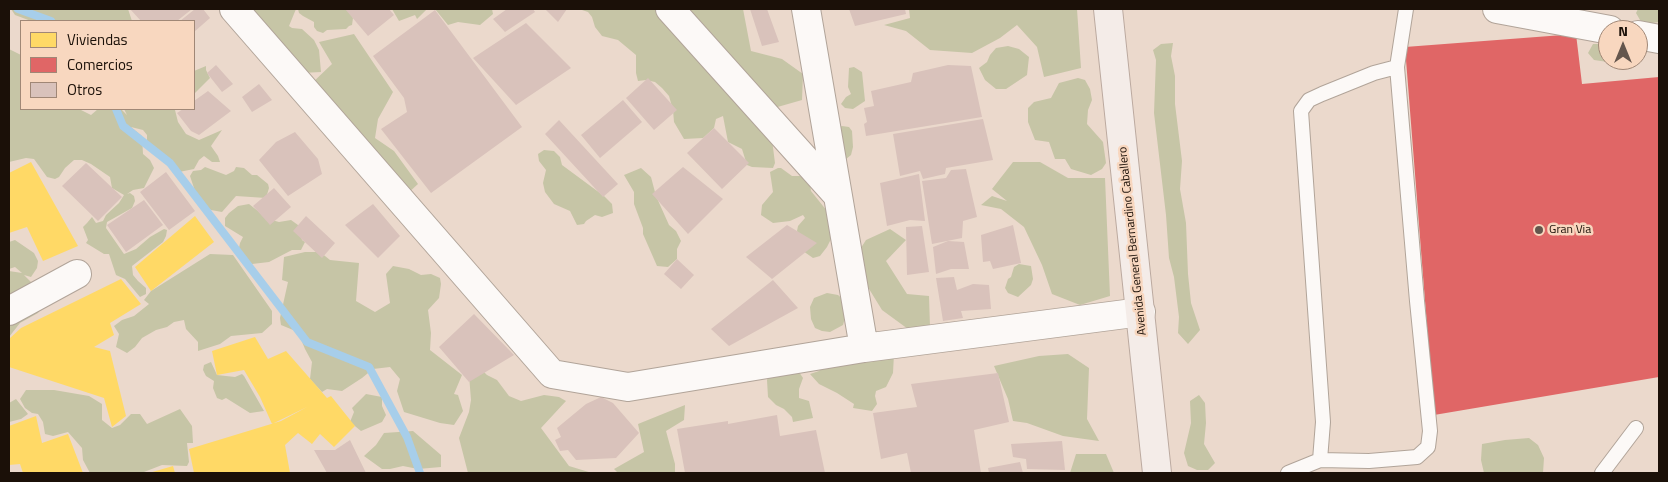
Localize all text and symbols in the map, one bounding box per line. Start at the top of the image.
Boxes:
legend [20,20,195,110]
north arrow [1598,20,1648,70]
text: N [1618,20,1628,41]
text: Viviendas [67,28,128,51]
text: Comercios [67,53,133,76]
text: Otros [67,78,102,101]
street label: Avenida General Bernardino Caballero [1116,146,1150,336]
place label: Gran Via [1549,223,1591,237]
marker: Gran Via [1533,224,1545,236]

